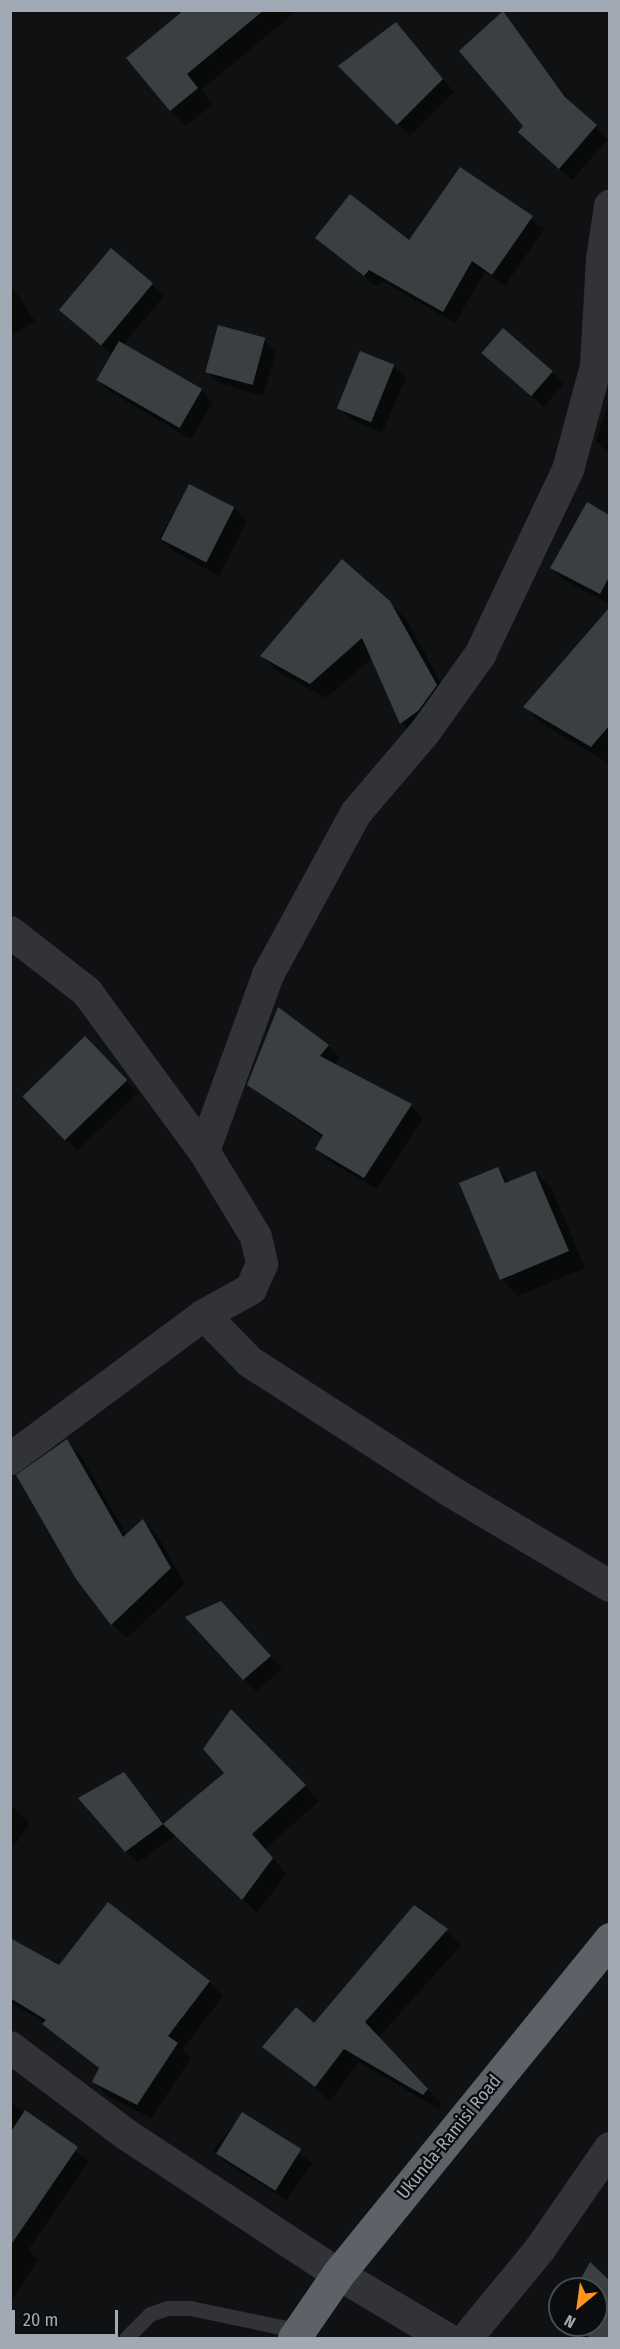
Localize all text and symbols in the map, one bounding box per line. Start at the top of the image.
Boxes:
street label: Ukunda-Ramisi Road [392,2071,506,2203]
north arrow [548,2277,608,2337]
scale bar [15,2298,122,2336]
text: 20 m [23,2309,58,2331]
text: N [561,2311,579,2332]

